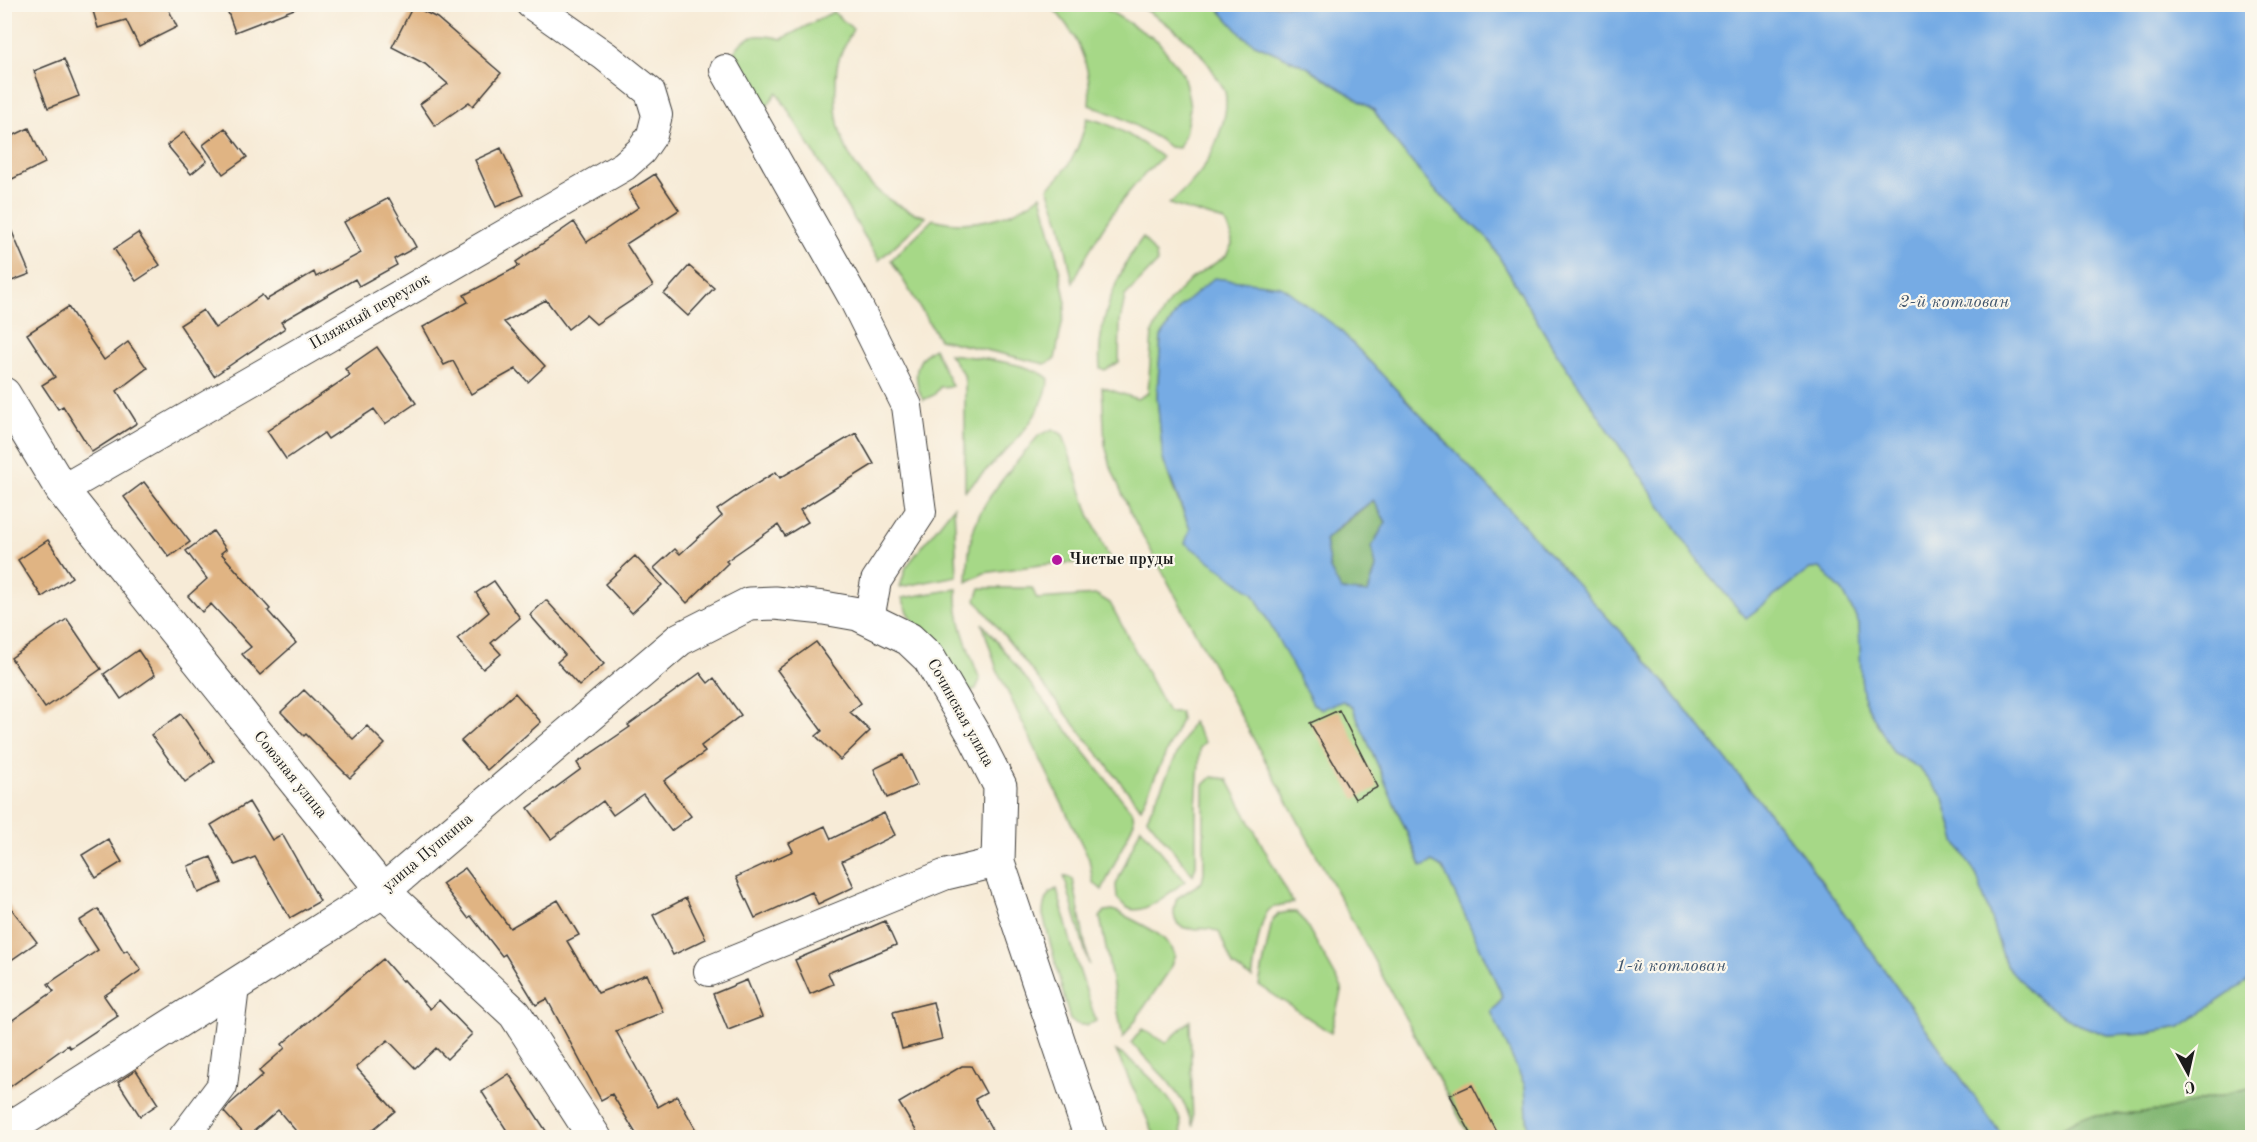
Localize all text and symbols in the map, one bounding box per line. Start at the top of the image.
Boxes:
street label: Пляжный переулок [307,271,433,353]
water label: 2-й котлован [1899,293,2009,311]
place label: Чистые пруды [1069,552,1174,568]
marker: Чистые пруды [1050,553,1064,567]
street label: Сочинская улица [924,656,996,770]
street label: Союзная улица [250,729,330,822]
street label: улица Пушкина [380,811,476,895]
water label: 1-й котлован [1616,957,1726,975]
north arrow [2158,1043,2218,1103]
text: С [2183,1077,2196,1095]

